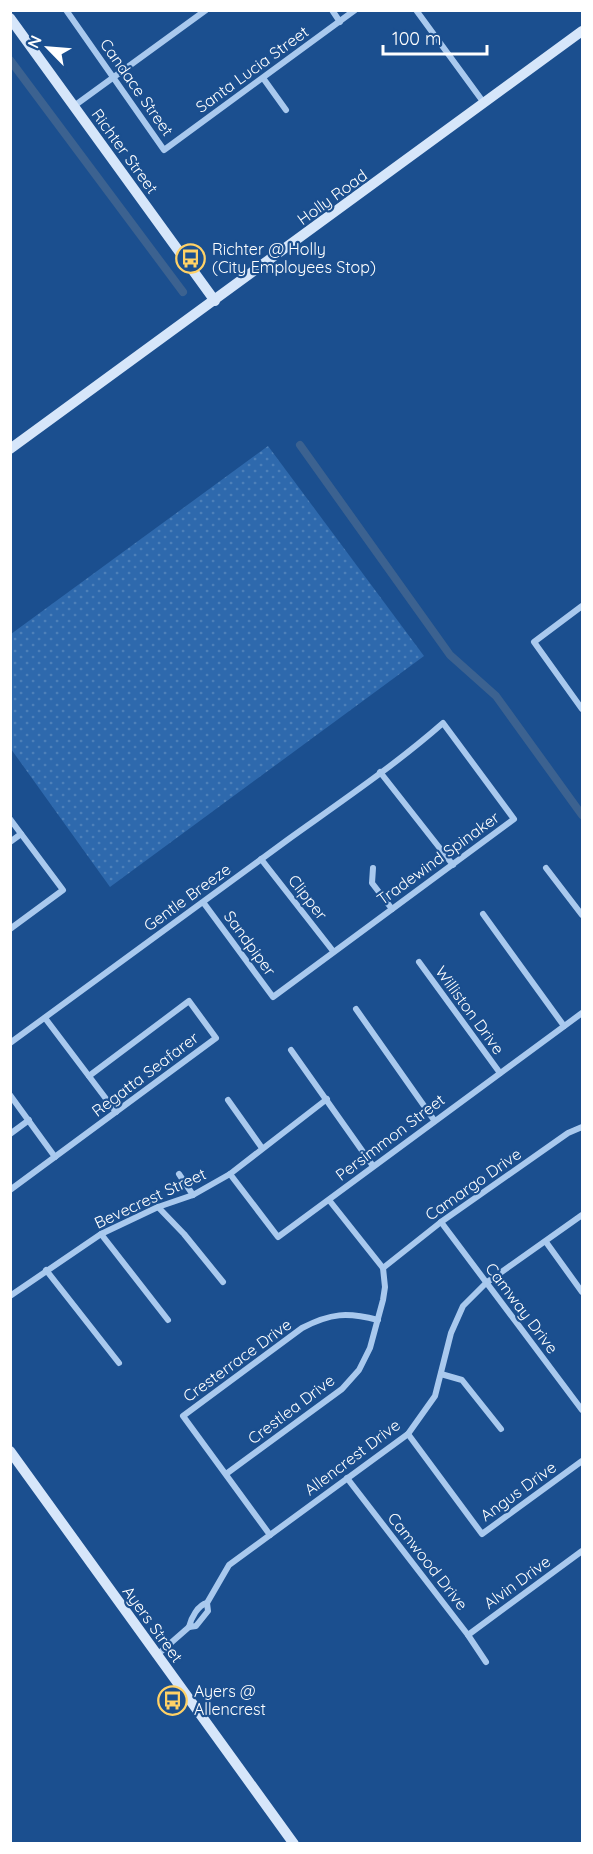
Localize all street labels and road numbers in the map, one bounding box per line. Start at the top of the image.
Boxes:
street label: Santa Lucia Street [192,21,312,117]
street label: Candace Street [96,34,178,140]
street label: Richter Street [87,105,163,197]
street label: Holly Road [293,165,371,229]
street label: Tradewind Spinaker [373,807,503,909]
street label: Gentle Breeze [140,859,234,935]
street label: Clipper [284,870,332,924]
street label: Sandpiper [220,907,280,979]
street label: Williston Drive [431,962,509,1058]
street label: Regatta Seafarer [88,1027,202,1121]
street label: Persimmon Street [331,1089,449,1185]
street label: Camargo Drive [421,1144,525,1224]
street label: Bevecrest Street [91,1163,209,1233]
street label: Camway Drive [481,1259,563,1357]
street label: Cresterrace Drive [179,1314,295,1406]
street label: Crestlea Drive [244,1370,338,1448]
street label: Allencrest Drive [300,1414,404,1500]
street label: Angus Drive [476,1457,560,1525]
street label: Camwood Drive [384,1508,472,1614]
street label: Alvin Drive [480,1551,554,1613]
street label: Ayers Street [119,1582,187,1666]

